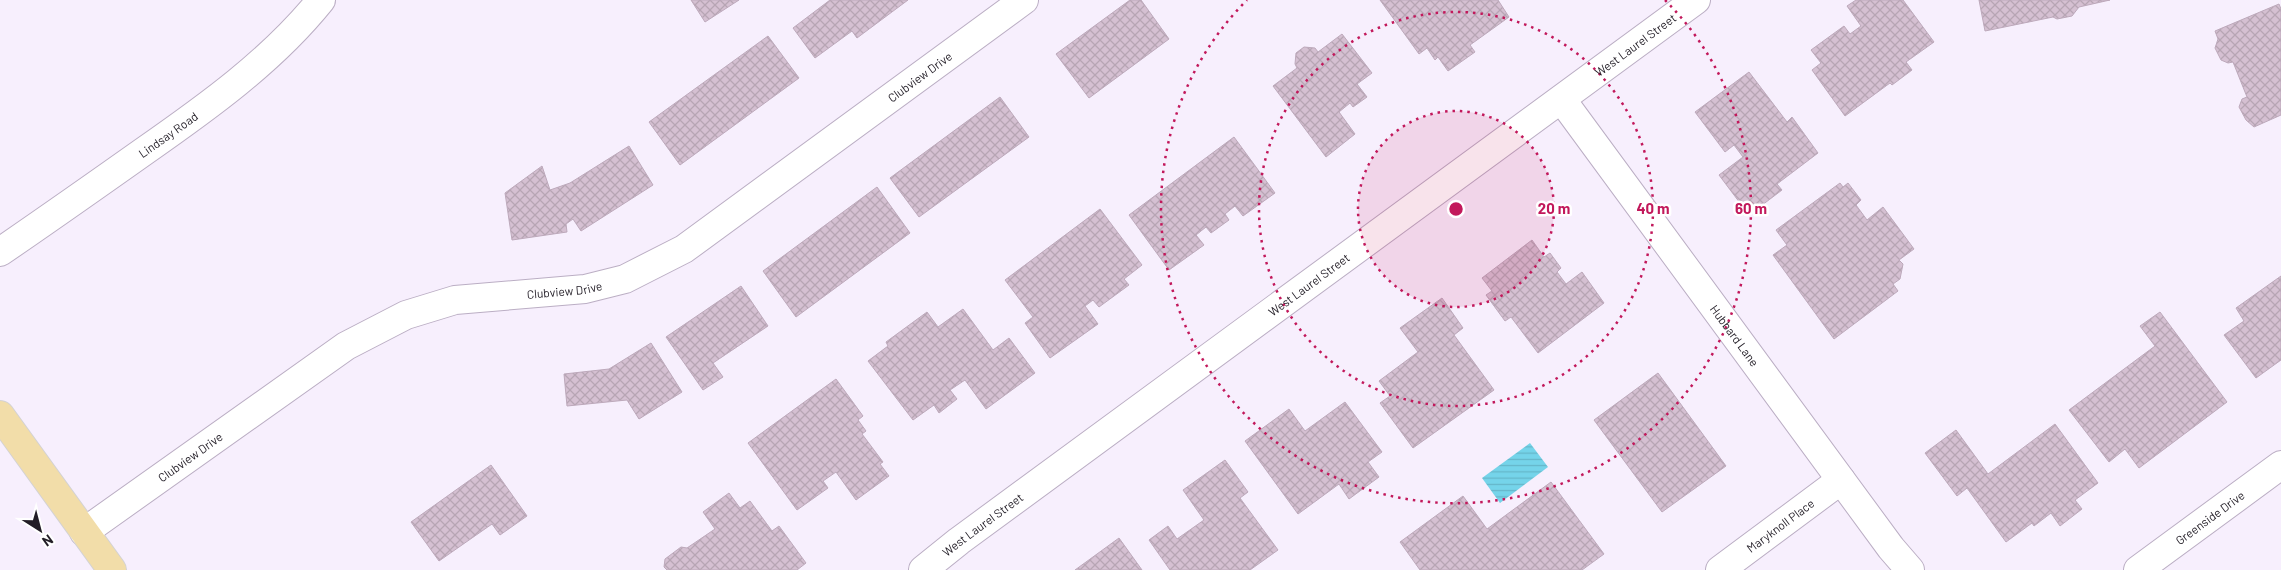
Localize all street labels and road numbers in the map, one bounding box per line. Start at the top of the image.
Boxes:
street label: West Laurel Street [1592,10,1678,79]
street label: Clubview Drive [885,48,954,104]
street label: Lindsay Road [136,109,200,160]
street label: West Laurel Street [1265,250,1352,319]
street label: Clubview Drive [526,278,604,301]
street label: Hubbard Lane [1708,302,1762,369]
street label: Clubview Drive [155,429,225,484]
street label: Greenside Drive [2173,487,2247,547]
street label: West Laurel Street [939,490,1025,559]
street label: Maryknoll Place [1744,496,1817,555]

